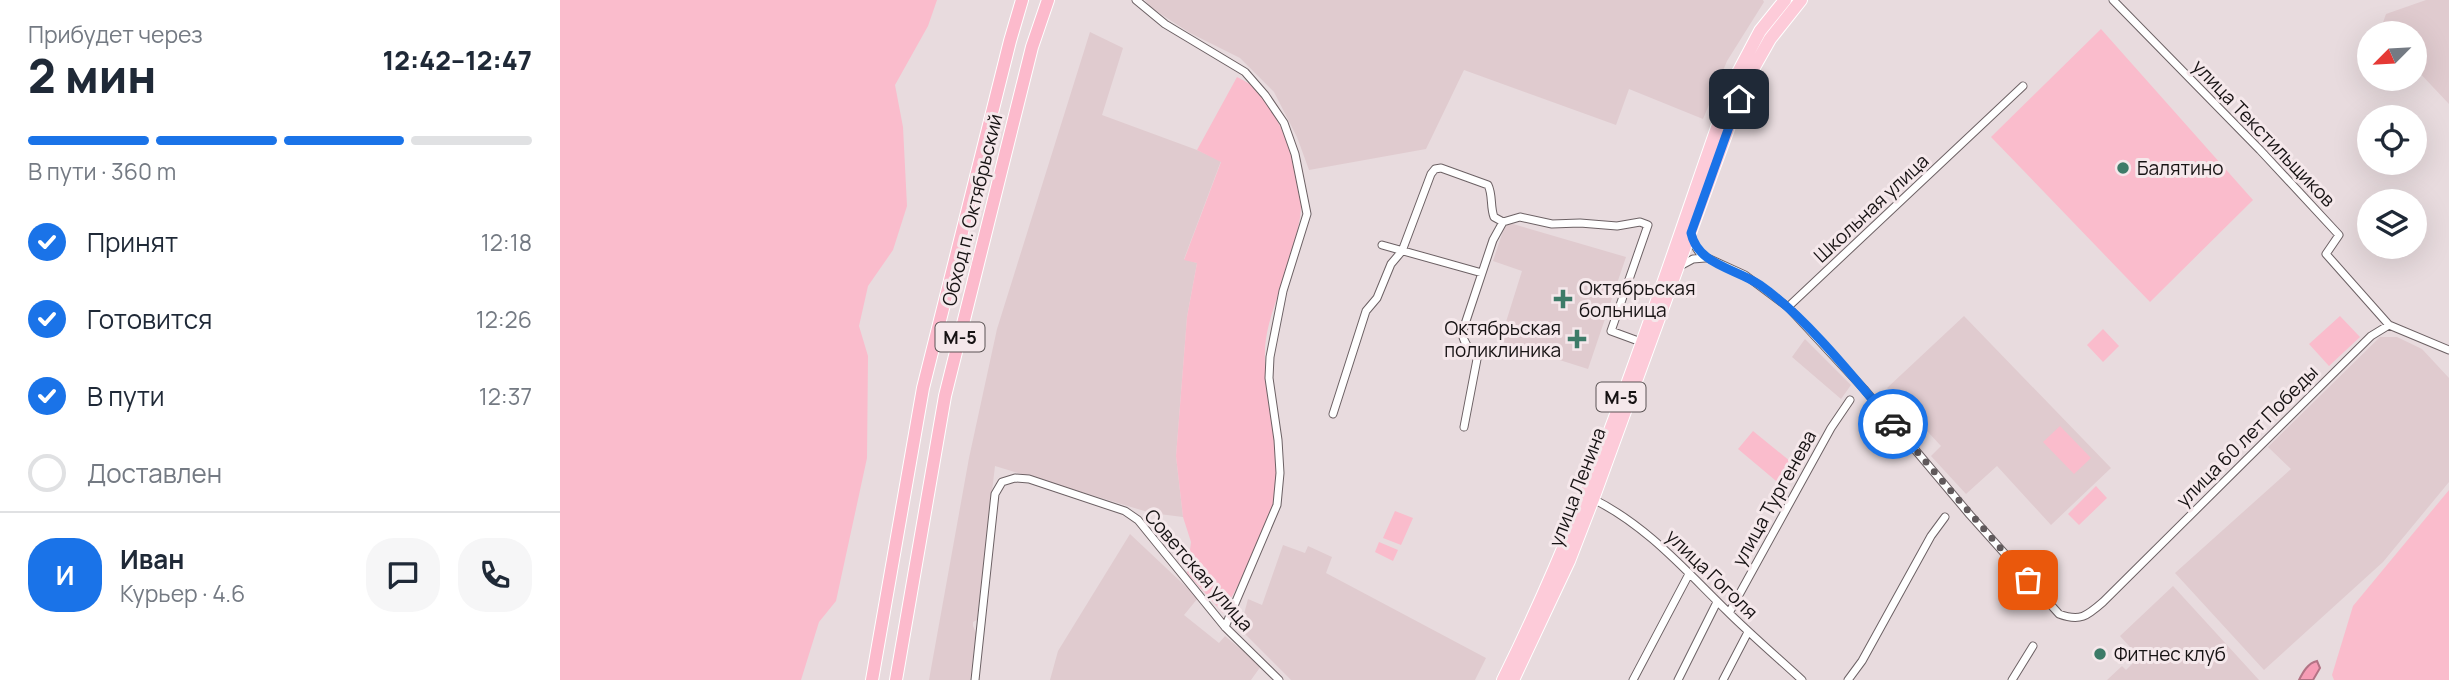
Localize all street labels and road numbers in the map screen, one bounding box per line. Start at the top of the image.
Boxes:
street label: улица Текстильщиков [2187,54,2341,212]
street label: Обход п. Октябрьский [936,111,1008,309]
street label: Школьная улица [1808,148,1934,268]
road number: М-5 [936,323,984,352]
street label: улица 60 лет Победы [2170,359,2324,513]
road number: М-5 [1596,382,1646,412]
street label: улица Ленина [1542,424,1612,550]
street label: улица Тургенева [1726,425,1822,571]
street label: Советская улица [1139,503,1259,637]
street label: улица Гоголя [1660,523,1764,625]

